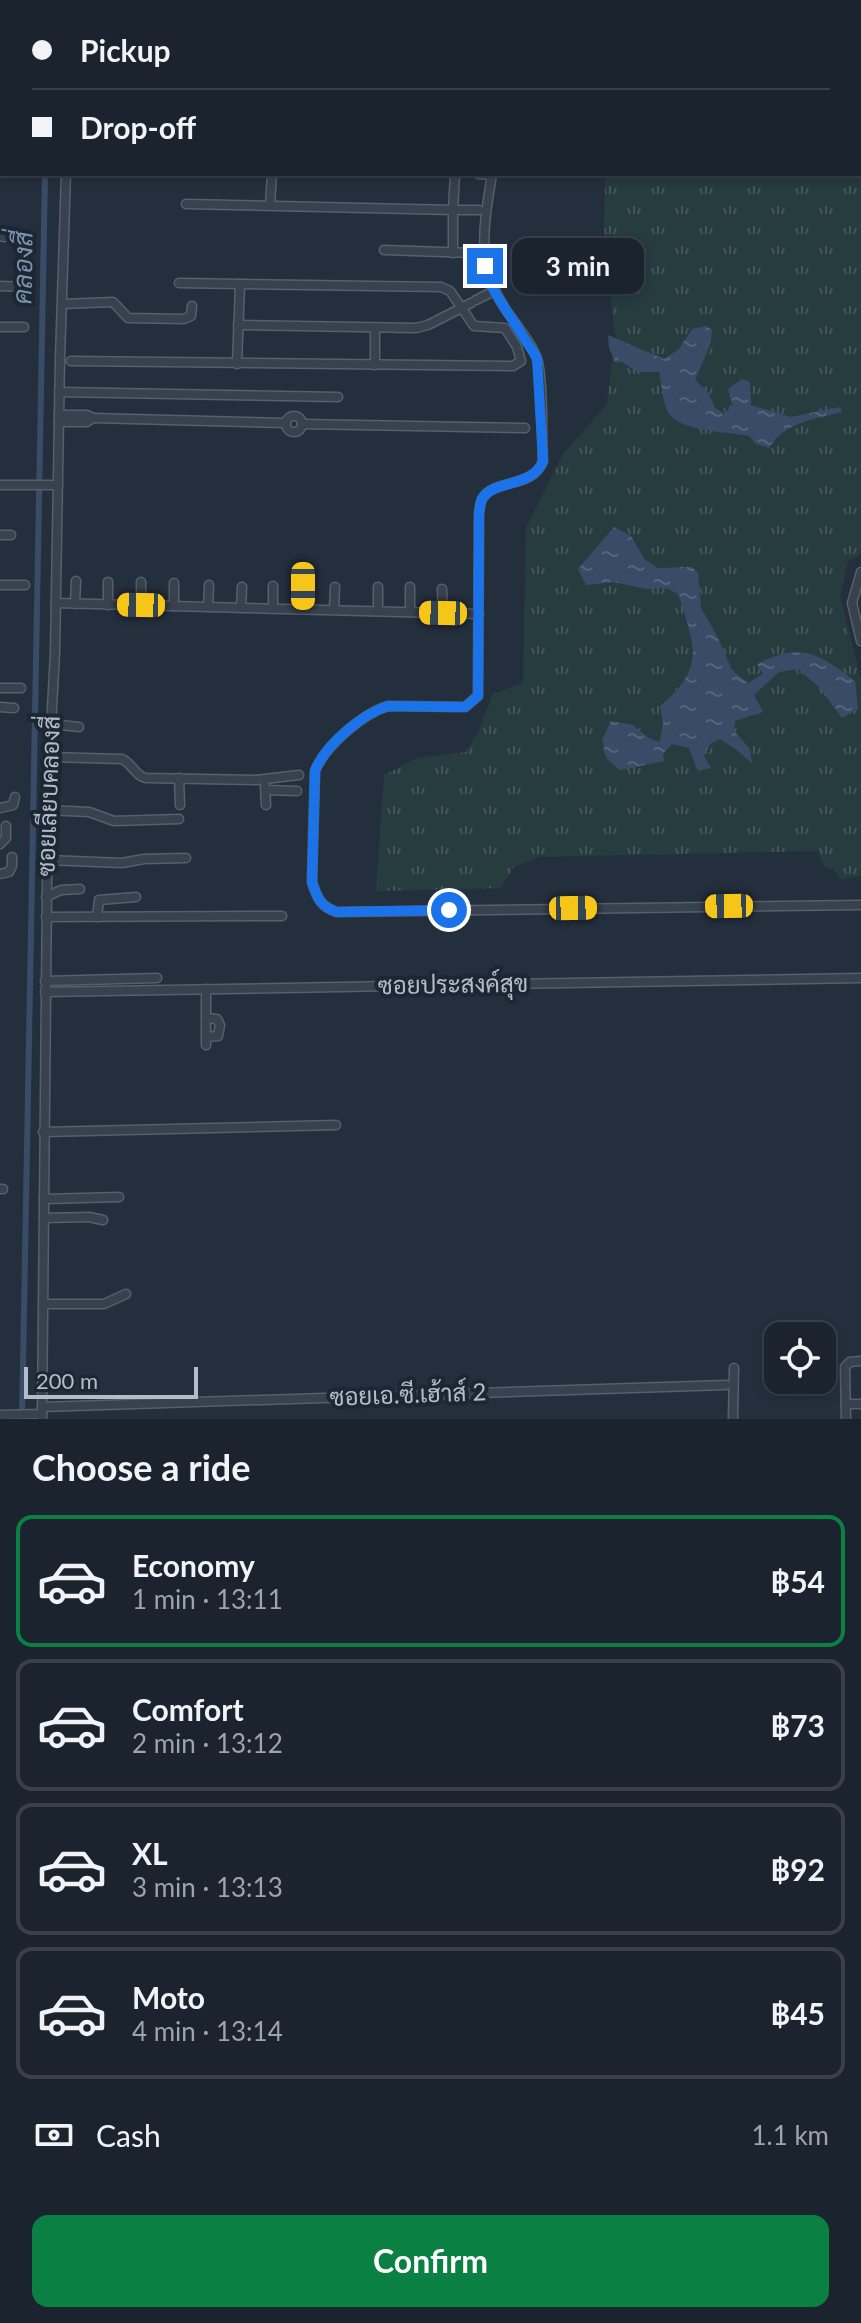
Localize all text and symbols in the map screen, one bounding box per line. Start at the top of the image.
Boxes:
text: Pickup [80,32,171,68]
text: Drop-off [80,109,196,145]
water label: คลองสี่ [0,228,39,305]
callout: 3 min [513,238,645,294]
route end [467,248,503,284]
text: 3 min [546,250,610,282]
car [291,562,315,610]
car [117,593,165,617]
car [419,601,467,625]
street label: ซอยเลียบคลองสี่ [25,715,65,877]
route start [431,892,467,928]
car [705,894,753,918]
car [549,896,597,920]
street label: ซอยประสงค์สุข [378,968,528,1002]
map controls [764,1322,836,1394]
button: locate [764,1322,836,1394]
scale bar [24,1363,198,1399]
text: 200 m [36,1367,98,1394]
street label: ซอยเอ.ซี.เฮ้าส์ 2 [329,1376,487,1411]
text: Choose a ride [32,1445,251,1489]
icon: car [36,1545,108,1617]
text: Economy [132,1547,255,1583]
text: ฿54 [770,1563,825,1599]
text: 1 min · 13:11 [132,1583,283,1615]
icon: car [36,1689,108,1761]
text: Comfort [132,1691,244,1727]
text: ฿73 [770,1707,825,1743]
text: 2 min · 13:12 [132,1727,283,1759]
icon: car [36,1833,108,1905]
text: XL [132,1835,168,1871]
text: ฿92 [770,1851,825,1887]
text: 3 min · 13:13 [132,1871,283,1903]
icon: car [36,1977,108,2049]
text: Moto [132,1979,205,2015]
text: ฿45 [770,1995,825,2031]
text: 4 min · 13:14 [132,2015,283,2047]
icon: cash [32,2113,76,2157]
text: Cash [96,2117,161,2153]
text: 1.1 km [751,2119,829,2151]
button: Confirm [32,2215,829,2307]

